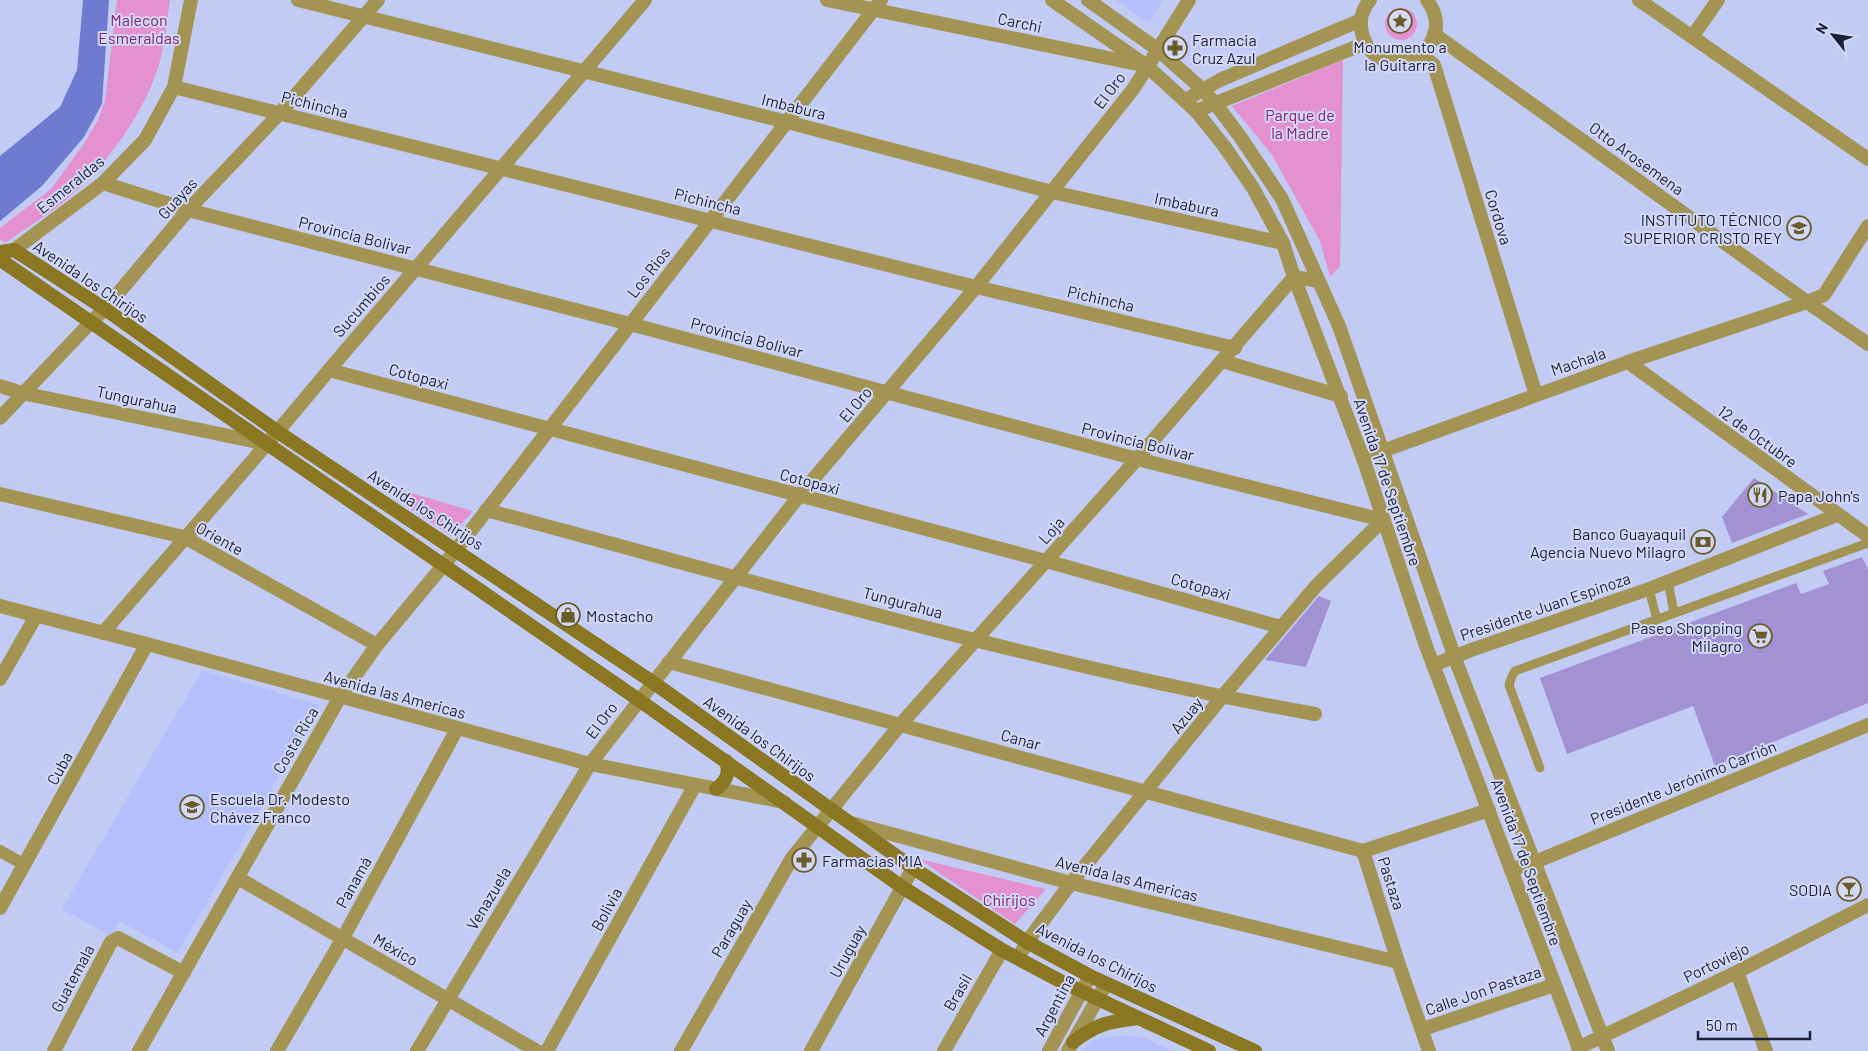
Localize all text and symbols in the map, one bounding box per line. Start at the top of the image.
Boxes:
street label: Carchi [996,8,1044,36]
place icon: Monumento a la Guitarra [1387,8,1413,34]
park label: Malecon Esmeraldas [98,10,180,47]
north arrow [1808,10,1858,60]
text: N [1812,20,1831,37]
place label: Farmacia Cruz Azul [1192,30,1257,67]
pharmacy icon: Farmacia Cruz Azul [1162,35,1188,61]
place label: Monumento a la Guitarra [1353,37,1447,74]
street label: El Oro [1089,68,1129,112]
street label: Pichincha [280,87,350,121]
street label: Imbabura [760,89,828,123]
park label: Parque de la Madre [1265,105,1335,142]
street label: Otto Arosemena [1586,117,1688,199]
street label: Esmeraldas [32,151,108,217]
street label: Guayas [153,173,201,223]
street label: Pichincha [673,184,743,218]
street label: Cordova [1482,187,1516,247]
street label: Imbabura [1153,188,1221,220]
place label: INSTITUTO TÉCNICO SUPERIOR CRISTO REY [1624,210,1782,247]
street label: Provincia Bolivar [297,212,414,258]
school or university icon: INSTITUTO TÉCNICO SUPERIOR CRISTO REY [1786,215,1812,241]
street label: Avenida los Chirijos [30,236,152,326]
street label: Los Rios [622,243,674,301]
street label: Sucumbios [328,270,394,340]
street label: Pichincha [1066,281,1136,315]
street label: Provincia Bolivar [689,313,805,361]
street label: Machala [1548,343,1608,379]
street label: Cotopaxi [387,359,451,393]
street label: Tungurahua [95,381,179,417]
street label: El Oro [835,382,875,426]
street label: Avenida 17 de Septiembre [1350,396,1426,568]
street label: 12 de Octubre [1715,401,1801,471]
street label: Provincia Bolivar [1080,418,1197,464]
street label: Cotopaxi [778,464,842,498]
street label: Avenida los Chirijos [365,465,487,553]
restaurant icon: Papa John's [1747,482,1773,508]
place label: Papa John's [1778,486,1860,505]
street label: Loja [1034,513,1068,547]
street label: Oriente [193,517,247,559]
place label: Banco Guayaquil Agencia Nuevo Milagro [1530,524,1686,561]
bank icon: Banco Guayaquil Agencia Nuevo Milagro [1690,529,1716,555]
street label: Cotopaxi [1169,568,1233,604]
street label: Presidente Juan Espinoza [1457,568,1633,644]
street label: Tungurahua [861,582,945,622]
shop icon: Mostacho [555,602,581,628]
place label: Mostacho [586,606,653,625]
place label: Paseo Shopping Milagro [1631,618,1742,655]
supermarket icon: Paseo Shopping Milagro [1747,623,1773,649]
street label: Avenida las Americas [322,666,468,722]
street label: Avenida los Chirijos [700,691,820,785]
street label: Azuay [1166,693,1207,737]
street label: El Oro [581,698,621,742]
street label: Costa Rica [268,703,322,777]
street label: Canar [999,725,1043,753]
street label: Presidente Jerónimo Carrión [1587,736,1779,828]
street label: Cuba [42,748,76,788]
street label: Avenida 17 de Septiembre [1488,776,1566,948]
place label: Escuela Dr. Modesto Chávez Franco [210,789,350,826]
school or university icon: Escuela Dr. Modesto Chávez Franco [179,794,205,820]
pharmacy icon: Farmacias MIA [791,847,817,873]
place label: Farmacias MIA [822,851,923,870]
street label: Avenida las Americas [1054,851,1200,905]
street label: Panamá [331,853,375,911]
street label: Pastaza [1375,854,1409,912]
street label: Venazuela [462,863,514,933]
bar icon: SODIA [1836,876,1862,902]
place label: SODIA [1789,880,1832,899]
street label: Bolivia [586,884,626,934]
park label: Chirijos [983,890,1035,909]
street label: Paraguay [707,895,756,961]
street label: Avenida los Chirijos [1033,918,1161,996]
street label: Uruguay [825,921,870,981]
street label: México [370,929,422,969]
street label: Portoviejo [1680,938,1752,986]
street label: Guatemala [46,941,98,1015]
street label: Calle Jon Pastaza [1423,961,1543,1019]
street label: Brasil [939,970,975,1014]
street label: Argentina [1030,971,1078,1039]
scale bar [1698,1008,1810,1040]
text: 50 m [1706,1016,1738,1034]

